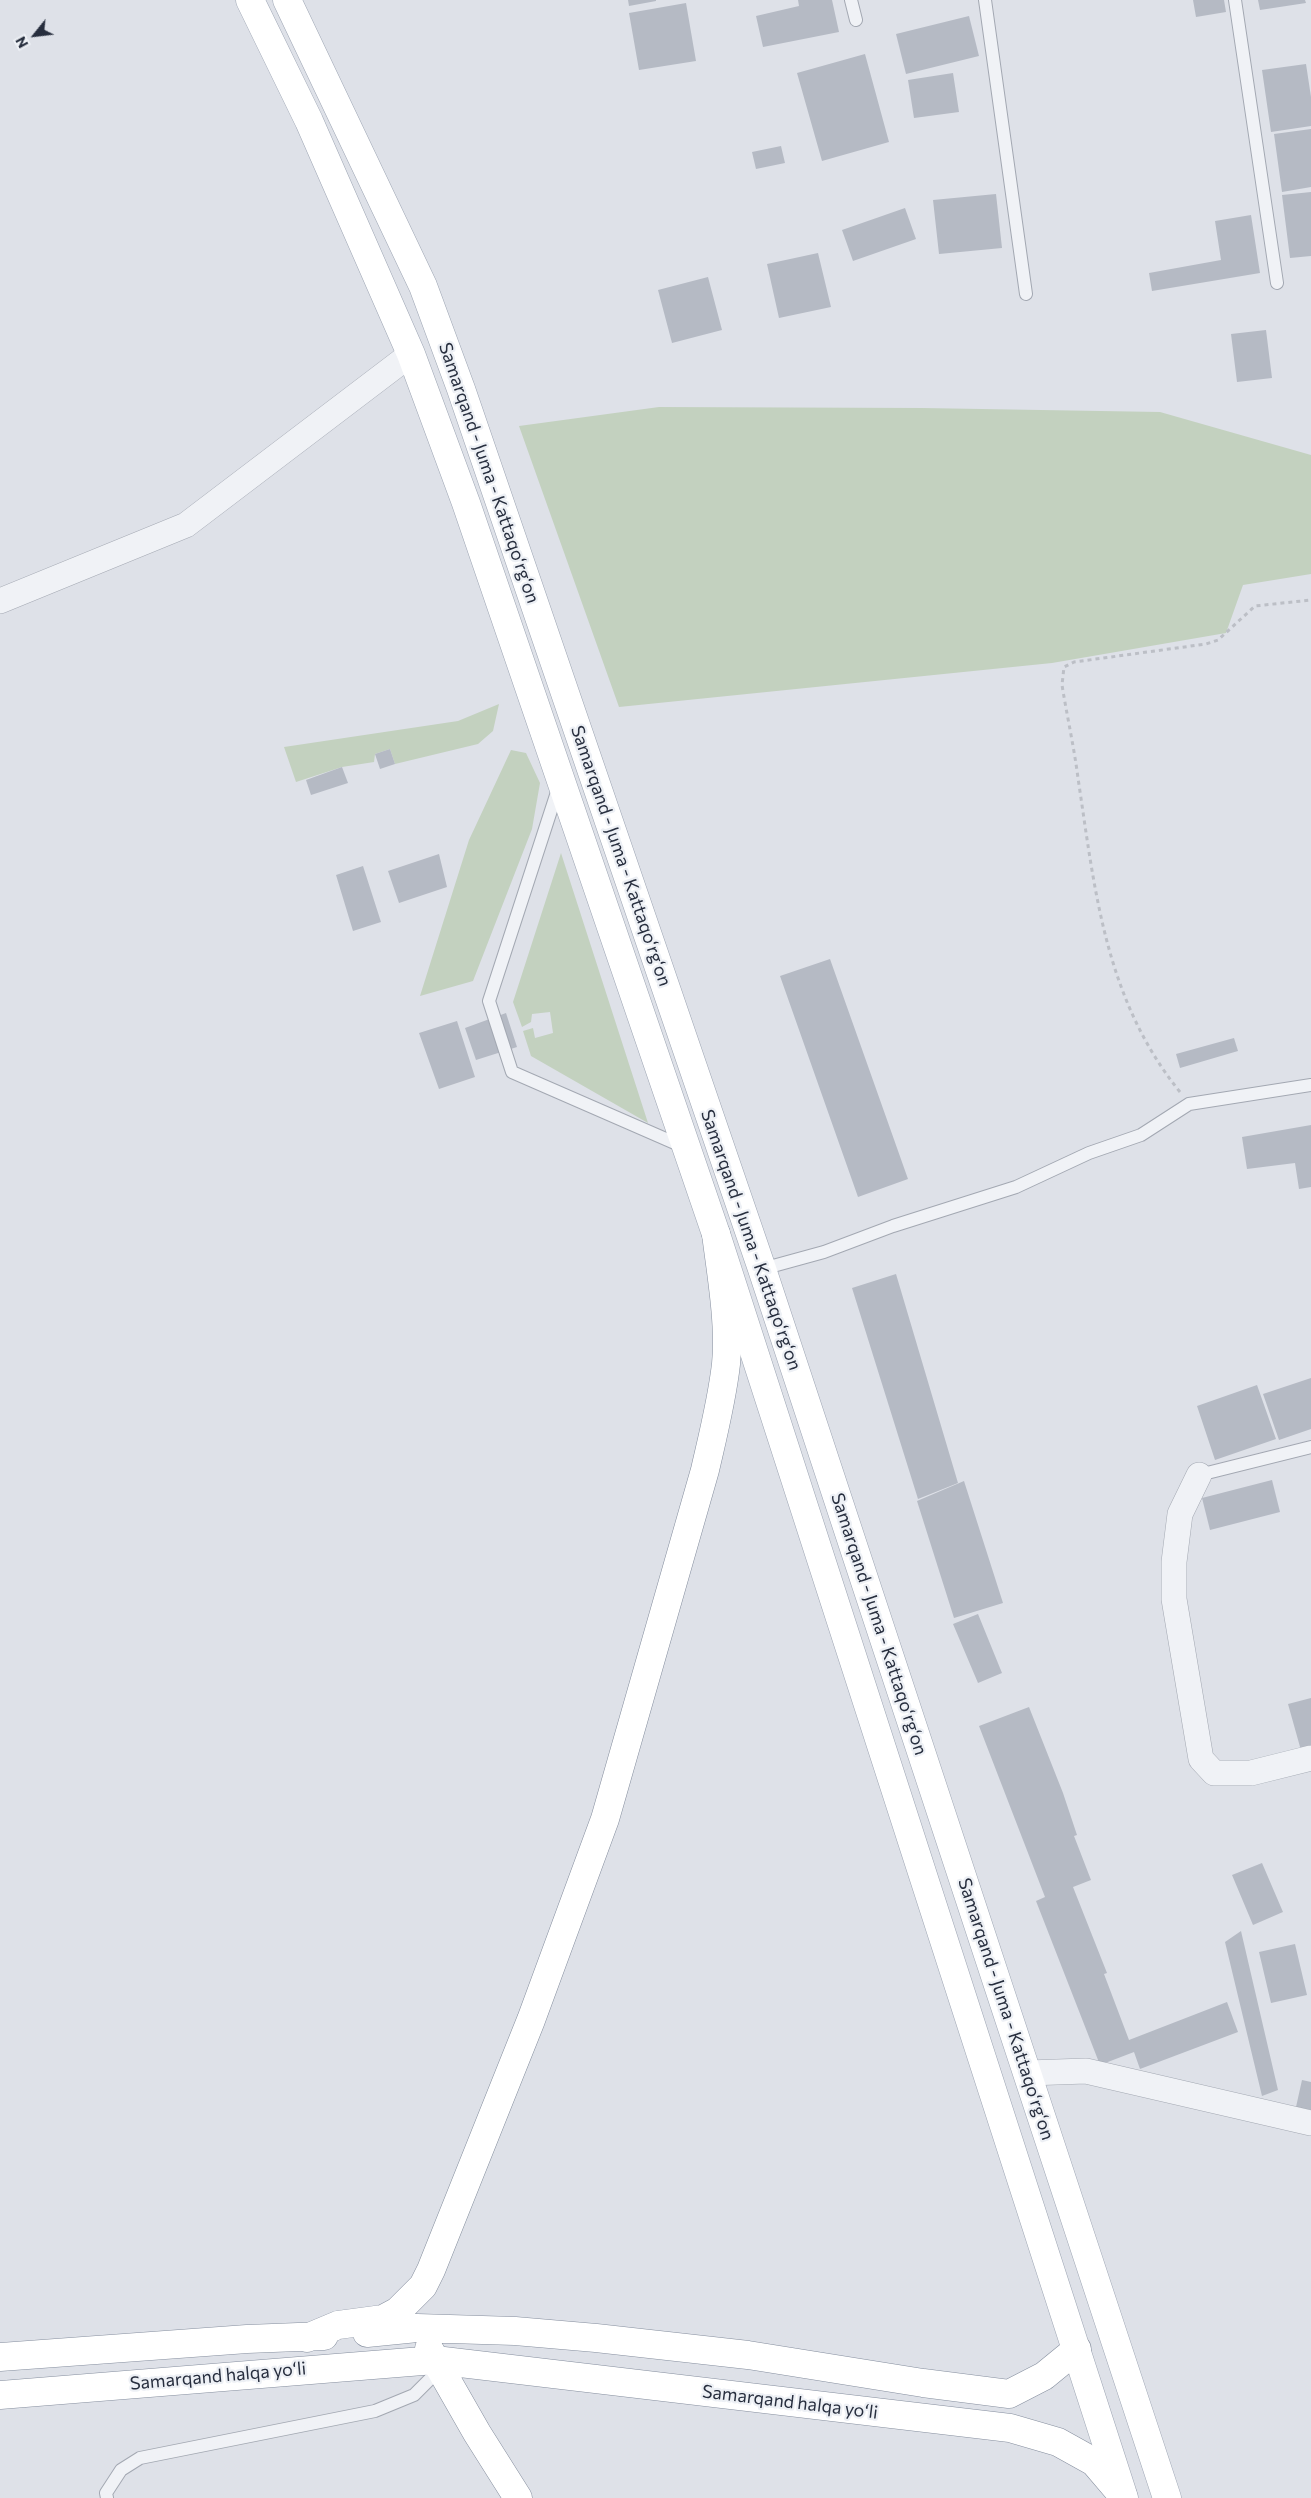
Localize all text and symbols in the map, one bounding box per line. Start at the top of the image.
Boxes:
north arrow [10,10,60,60]
text: N [11,34,31,51]
street label: Samarqand - Juma - Kattaqo‘rg‘on [434,340,544,606]
street label: Samarqand - Juma - Kattaqo‘rg‘on [566,723,676,989]
street label: Samarqand - Juma - Kattaqo‘rg‘on [696,1107,806,1373]
street label: Samarqand - Juma - Kattaqo‘rg‘on [826,1490,932,1758]
street label: Samarqand - Juma - Kattaqo‘rg‘on [953,1875,1059,2143]
street label: Samarqand halqa yoʻli [129,2358,307,2394]
street label: Samarqand halqa yoʻli [701,2381,879,2423]

